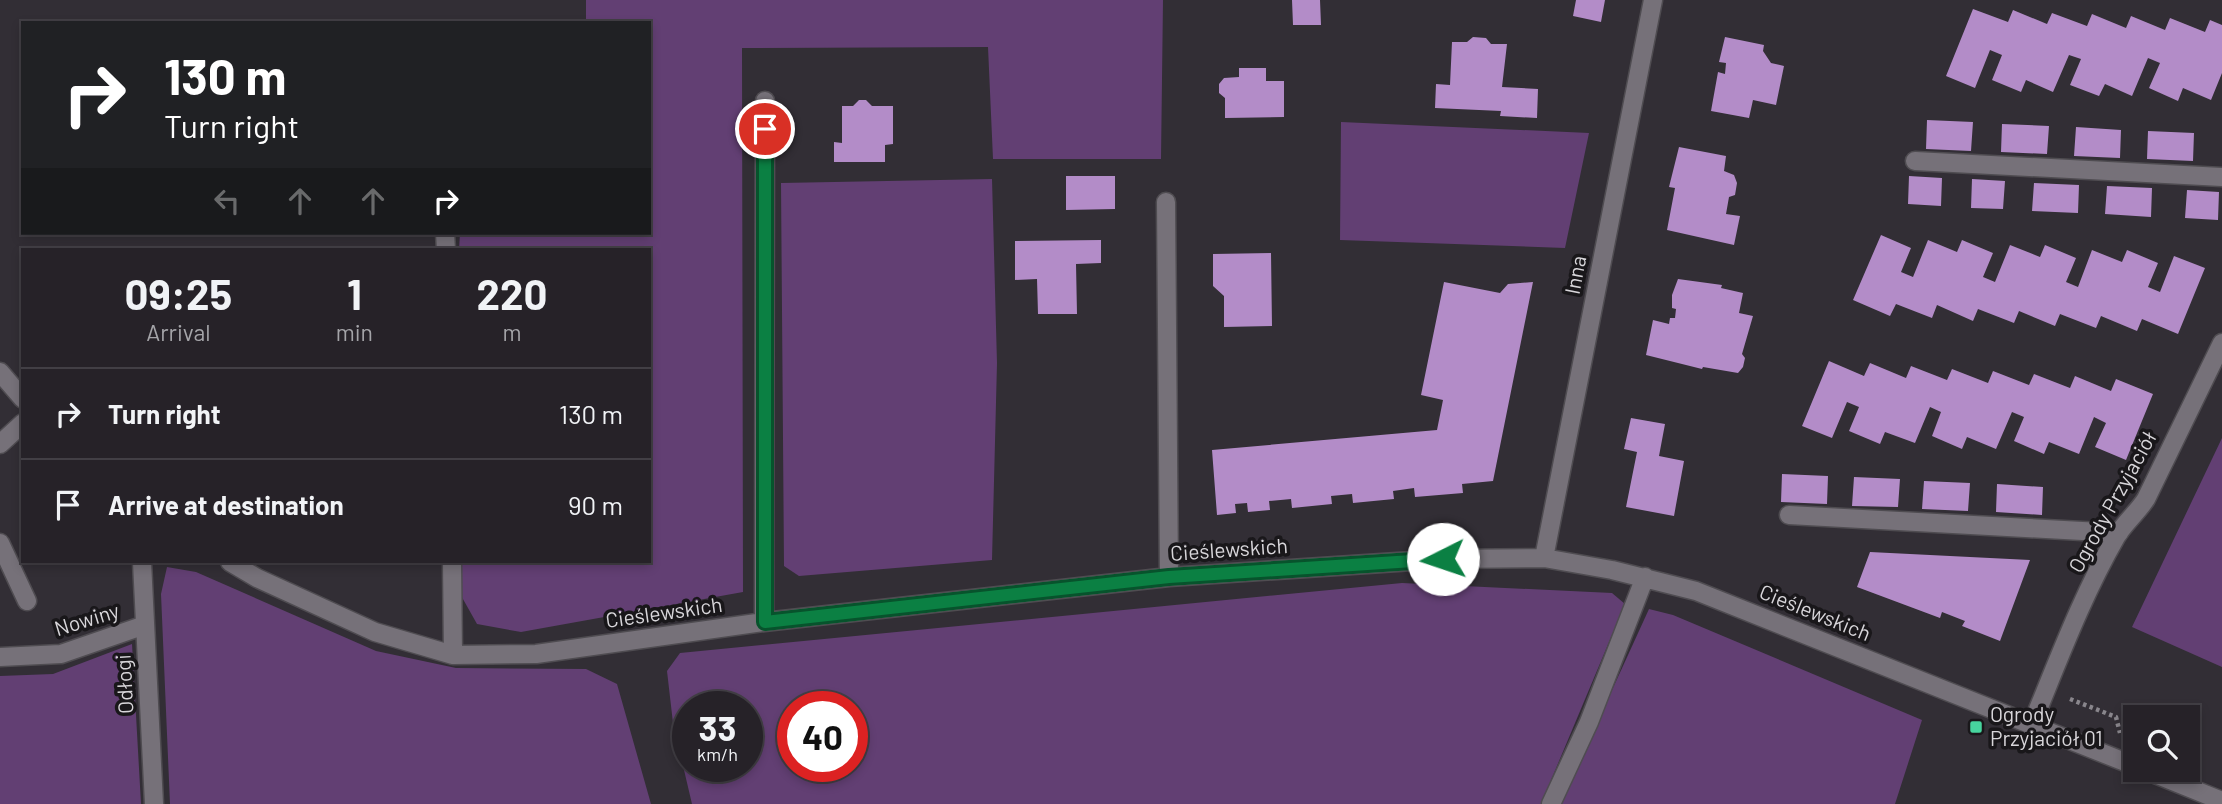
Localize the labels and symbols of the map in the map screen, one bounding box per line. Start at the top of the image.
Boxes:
pin [735,99,795,159]
street label: Inna [1559,253,1591,296]
street label: Ogrody Przyjaciół [2062,426,2161,577]
position arrow [1406,522,1480,596]
street label: Cieślewskich [1169,532,1288,565]
street label: Cieślewskich [1756,578,1875,645]
street label: Cieślewskich [604,591,724,632]
street label: Nowiny [51,597,122,640]
street label: Odłogi [109,654,138,715]
speed limit sign: 40 [777,691,868,782]
place label: Ogrody Przyjaciół 01 [1990,701,2103,750]
marker: Ogrody Przyjaciół 01 [1968,719,1984,735]

